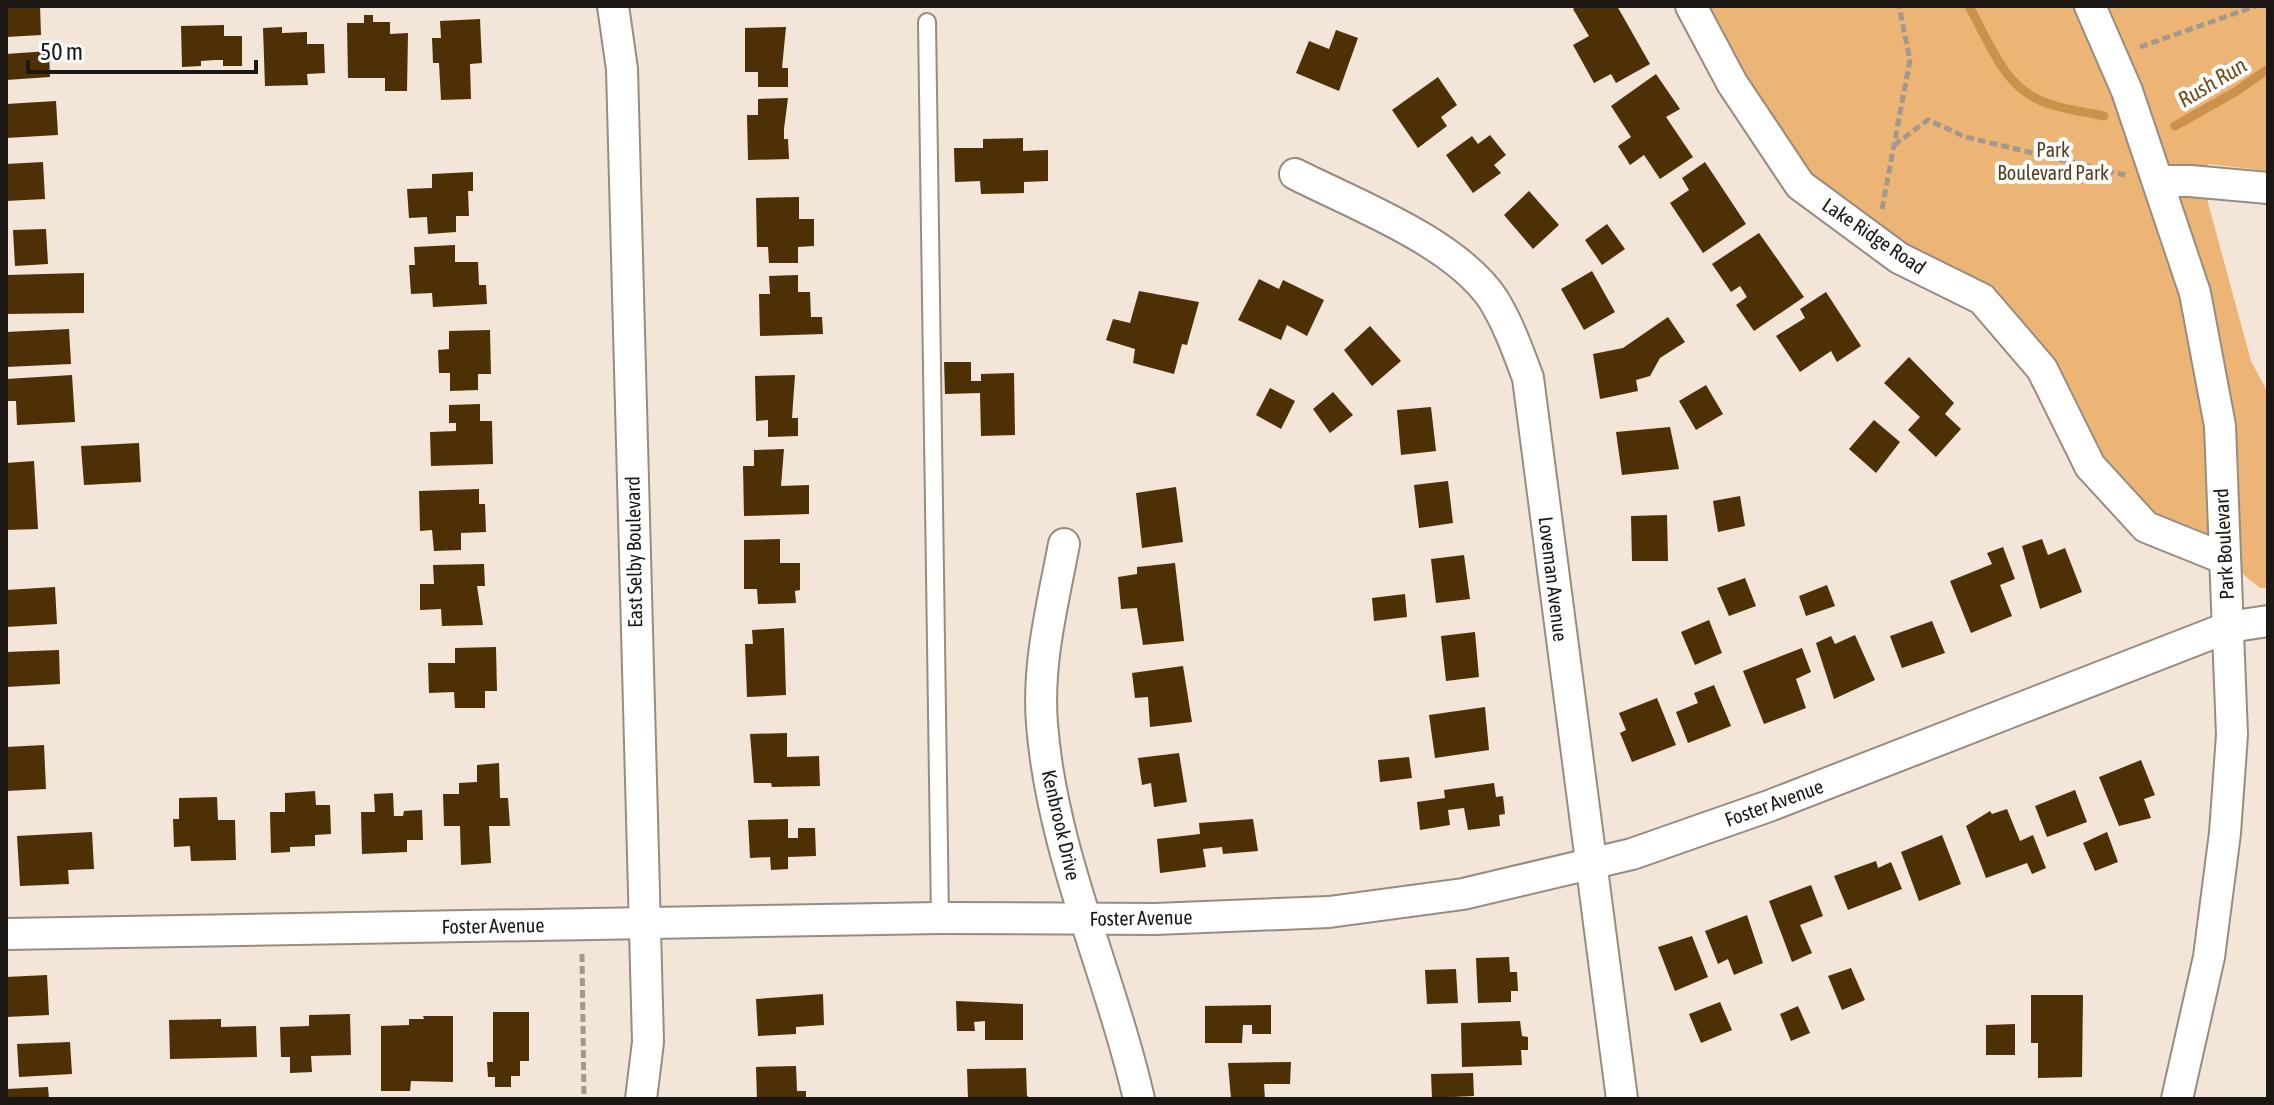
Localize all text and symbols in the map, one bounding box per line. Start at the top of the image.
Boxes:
scale bar [28,24,256,74]
text: 50 m [40,38,83,65]
water label: Rush Run [2173,51,2251,113]
park label: Park Boulevard Park [1997,138,2109,184]
street label: Lake Ridge Road [1818,193,1930,279]
street label: East Selby Boulevard [621,476,646,628]
street label: Park Boulevard [2209,488,2238,600]
street label: Loveman Avenue [1534,515,1573,643]
street label: Kenbrook Drive [1038,767,1085,882]
street label: Foster Avenue [1722,774,1826,831]
street label: Foster Avenue [1089,905,1193,930]
street label: Foster Avenue [441,913,545,938]

